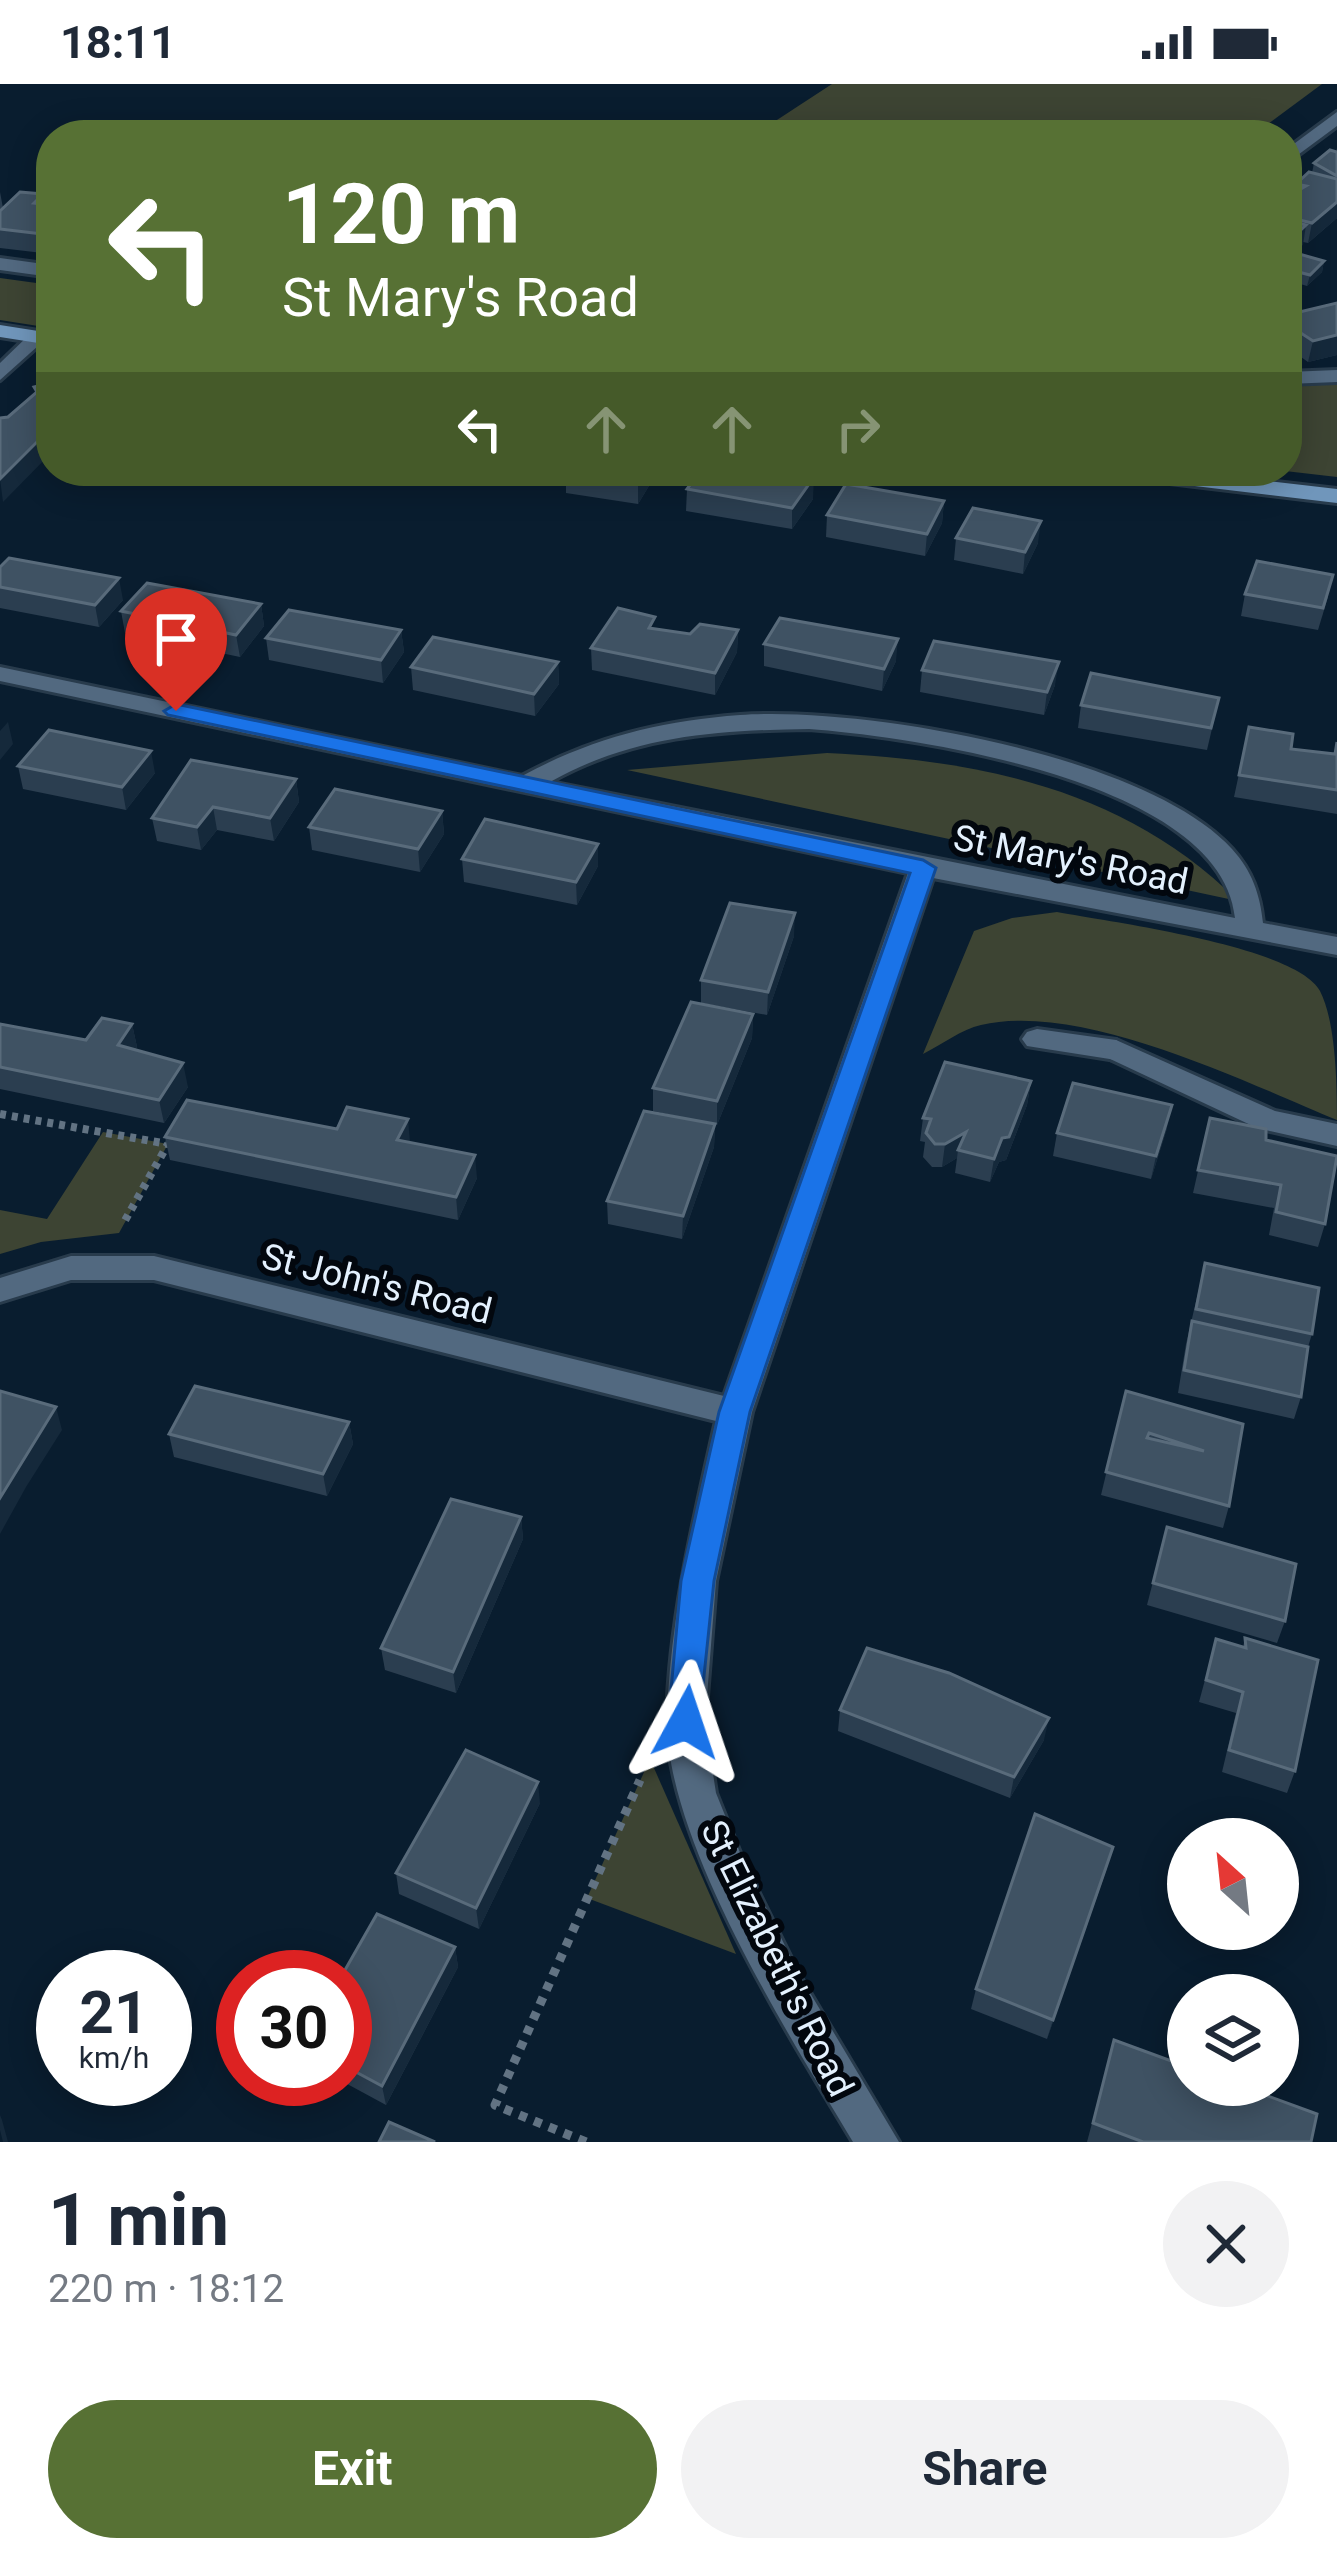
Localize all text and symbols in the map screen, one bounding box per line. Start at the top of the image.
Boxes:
text: 18:11 [60,16,176,69]
text: 120 m [282,165,520,264]
icon: left [84,168,240,324]
text: St Mary's Road [282,266,639,329]
icon: left [447,396,513,462]
icon: ahead [573,396,639,462]
icon: ahead [699,396,765,462]
icon: right [825,396,891,462]
pin [125,588,227,711]
icon: arrive [143,606,209,672]
street label: St Mary's Road [950,817,1192,903]
street label: St John's Road [257,1235,496,1333]
position arrow [623,1659,749,1785]
street label: St Elizabeth's Road [692,1814,862,2103]
north arrow [1167,1818,1299,1950]
map controls [1167,1818,1299,2106]
speed limit sign: 30 [216,1950,372,2106]
button: layers [1167,1974,1299,2106]
text: 21 [80,1977,148,2048]
text: km/h [79,2040,149,2075]
text: 1 min [48,2178,229,2263]
button: close [1163,2181,1289,2307]
text: 220 m · 18:12 [48,2266,284,2312]
button: Exit [48,2400,657,2538]
button: Share [681,2400,1289,2538]

